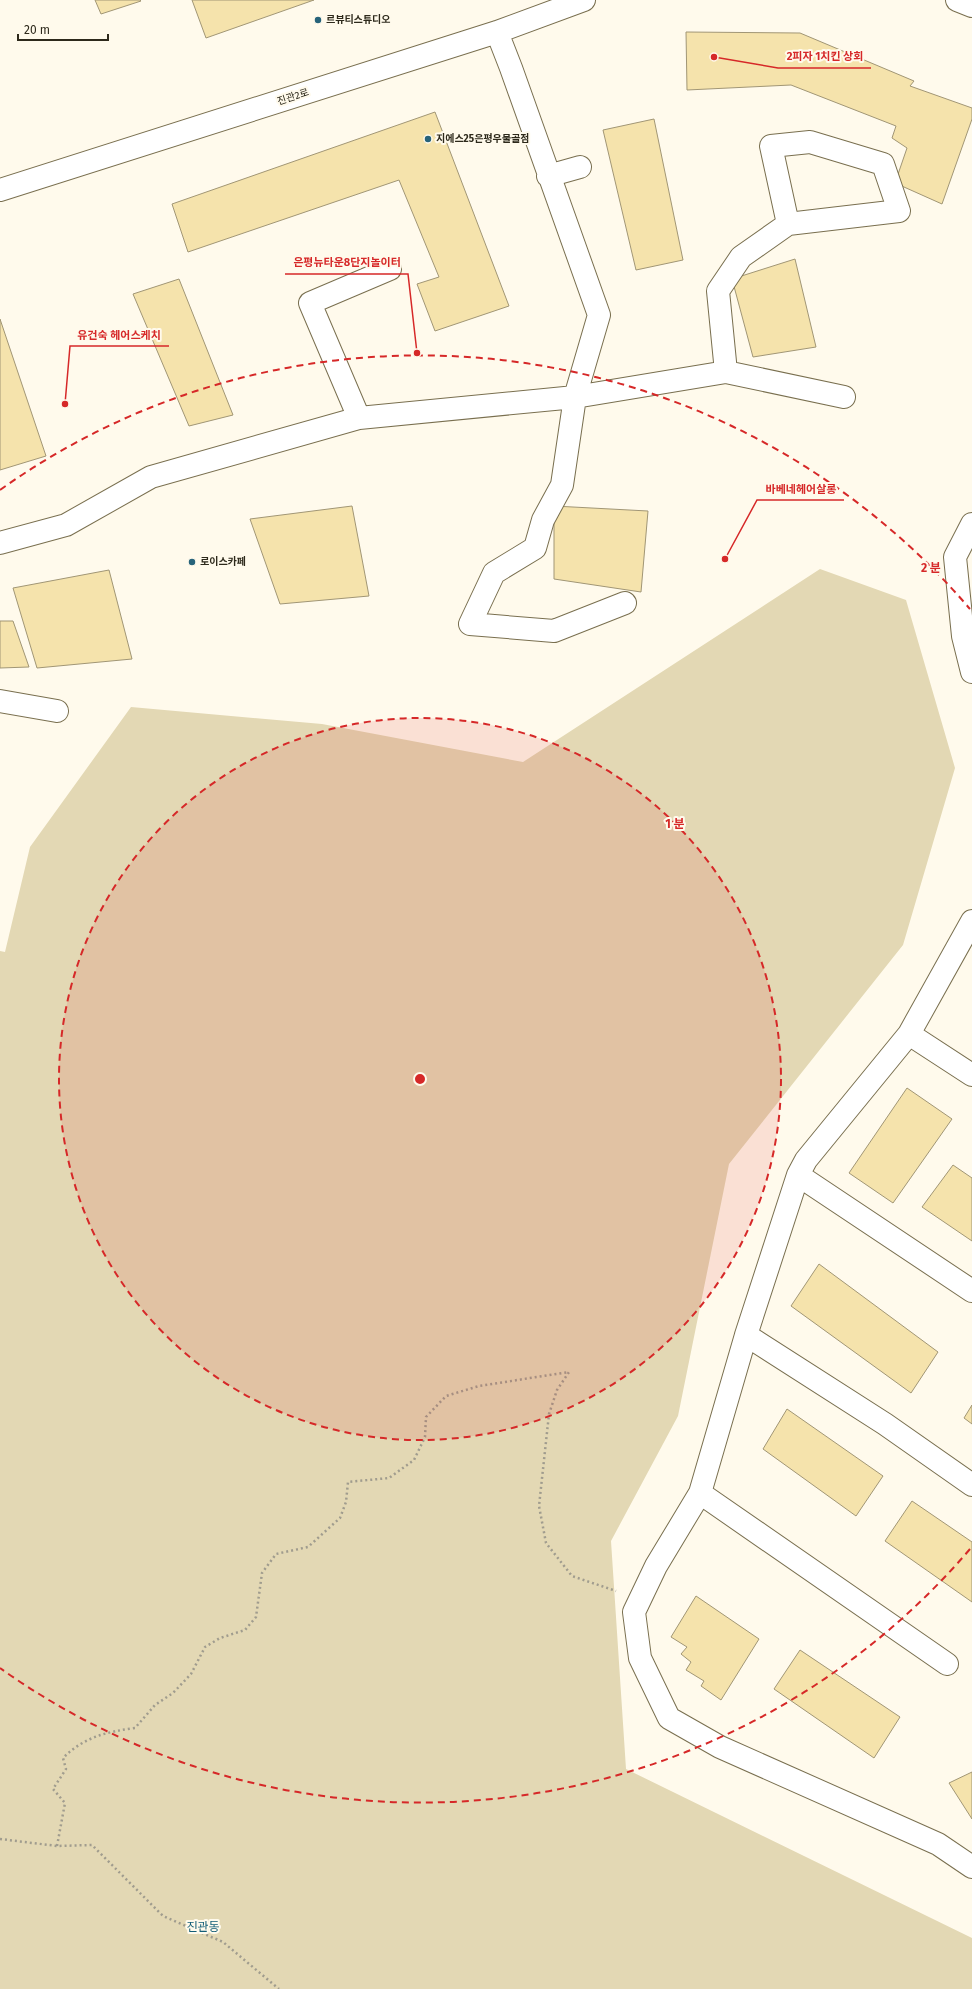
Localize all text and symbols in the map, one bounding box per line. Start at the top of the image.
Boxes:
place label: 르뷰티스튜디오 [326,14,390,26]
marker: 르뷰티스튜디오 [313,15,323,25]
scale bar [18,16,108,42]
text: 20 m [24,23,50,37]
callout: 2피자 1치킨 상회 [778,45,871,68]
text: 2피자 1치킨 상회 [787,50,863,63]
street label: 진관2로 [276,86,310,108]
place label: 지에스25은평우물골점 [436,133,529,145]
marker: 지에스25은평우물골점 [423,134,433,144]
callout: 은평뉴타운8단지놀이터 [285,251,408,274]
text: 은평뉴타운8단지놀이터 [293,256,401,269]
callout: 유건숙 헤어스케치 [70,323,169,346]
text: 유건숙 헤어스케치 [77,329,161,342]
callout: 바베네헤어살롱 [757,477,844,500]
text: 바베네헤어살롱 [766,483,836,496]
place label: 로이스카페 [200,556,246,568]
marker: 로이스카페 [187,557,197,567]
text: 2 분 [921,561,941,575]
text: 1 분 [665,817,685,831]
centre of rings [413,1072,427,1086]
district label: 진관동 [186,1920,220,1934]

